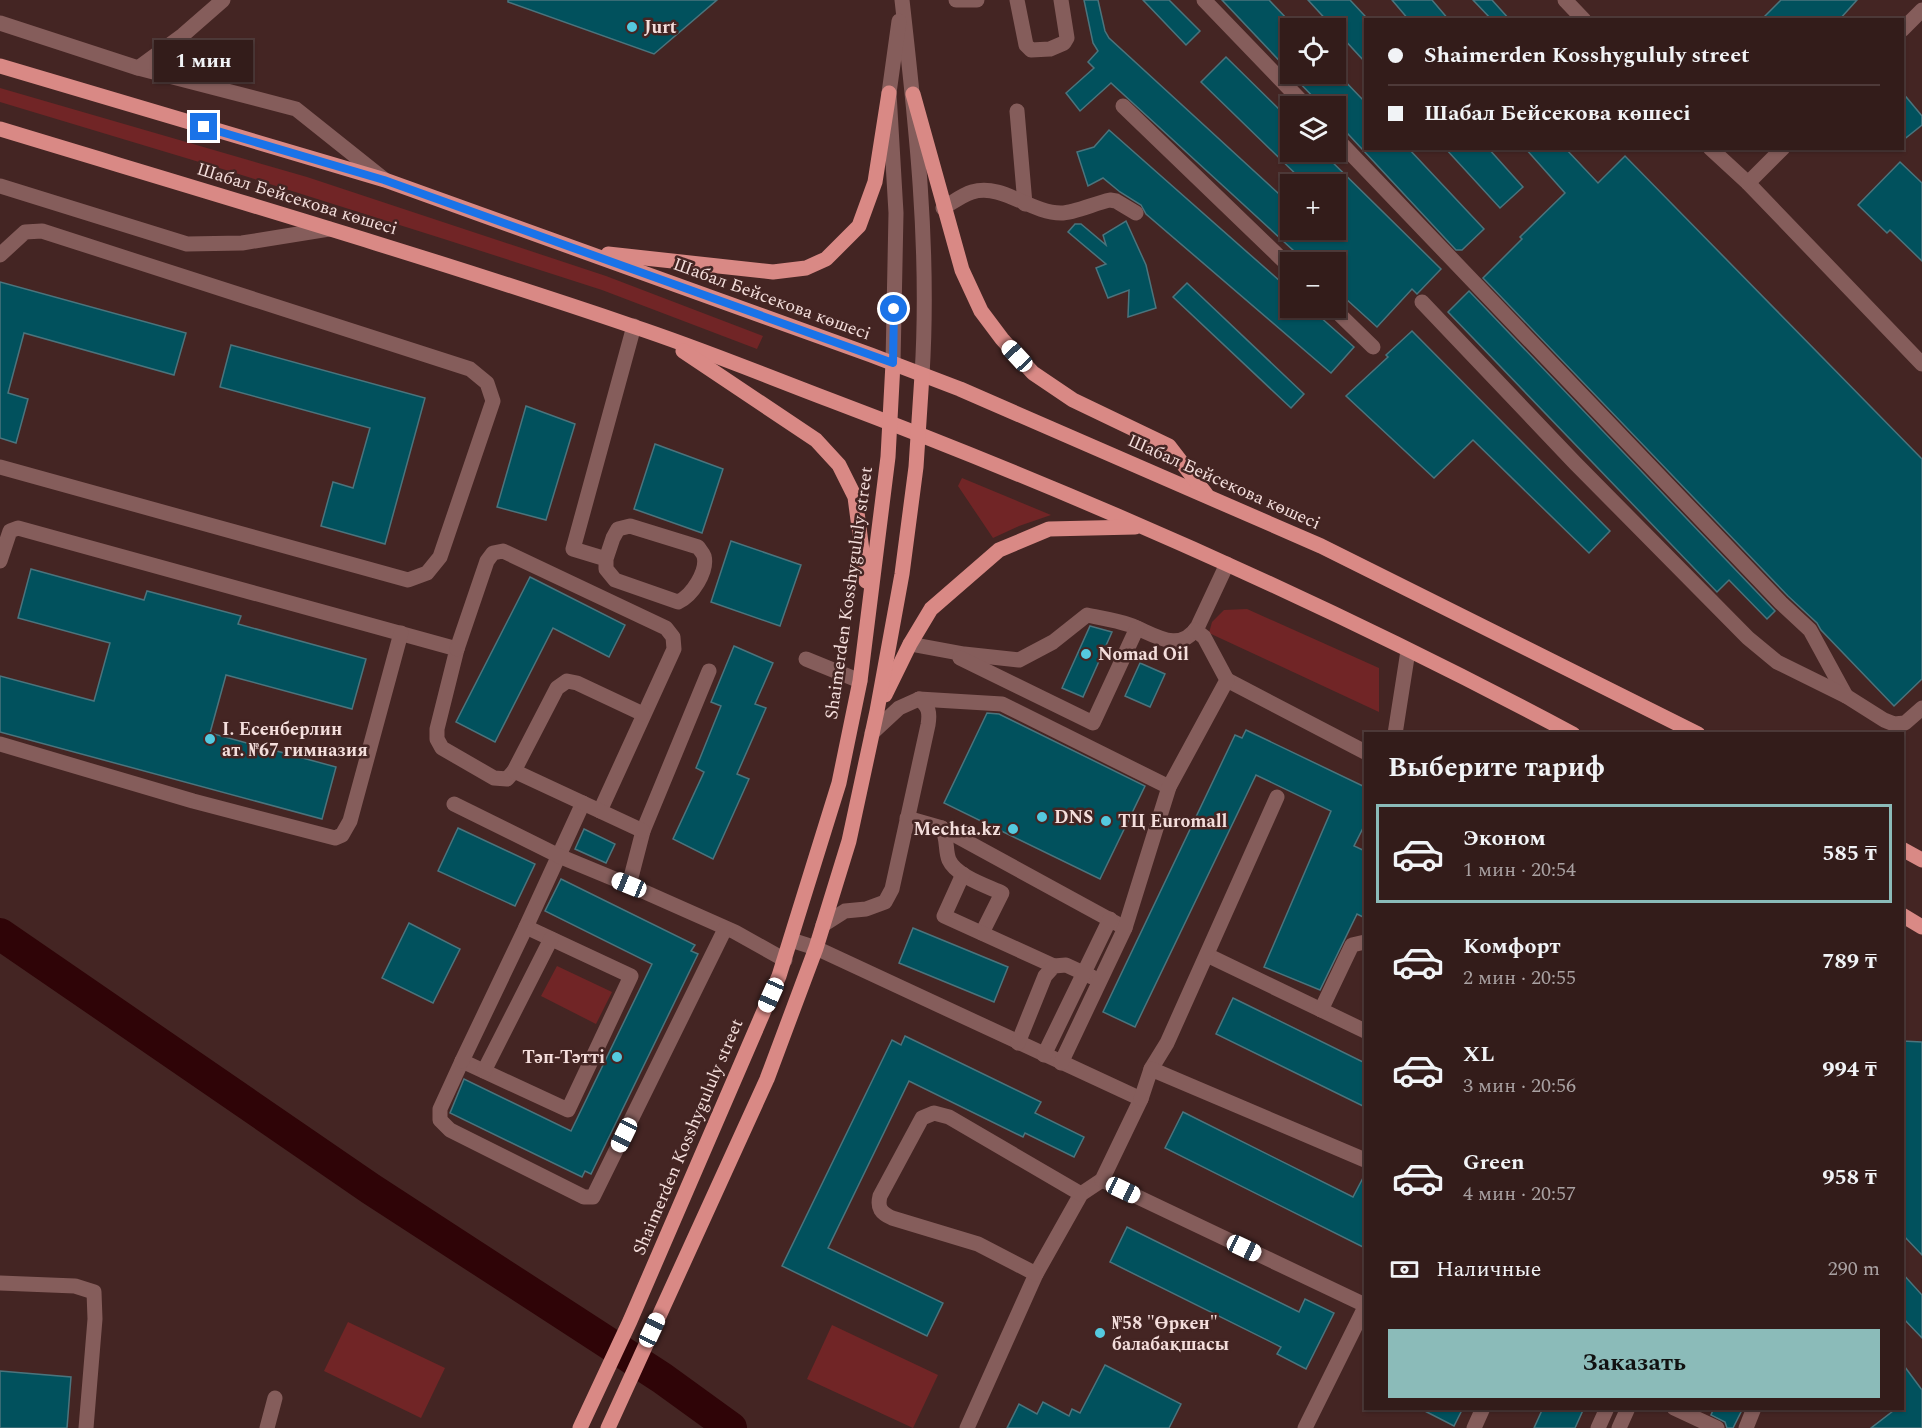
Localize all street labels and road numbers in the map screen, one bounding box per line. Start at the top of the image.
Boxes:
street label: Шабал Бейсекова көшесі [193,156,401,242]
street label: Шабал Бейсекова көшесі [669,251,875,347]
street label: Шабал Бейсекова көшесі [1123,427,1325,537]
street label: Shaimerden Kosshygululy street [818,465,880,721]
street label: Shaimerden Kosshygululy street [626,1014,750,1260]

